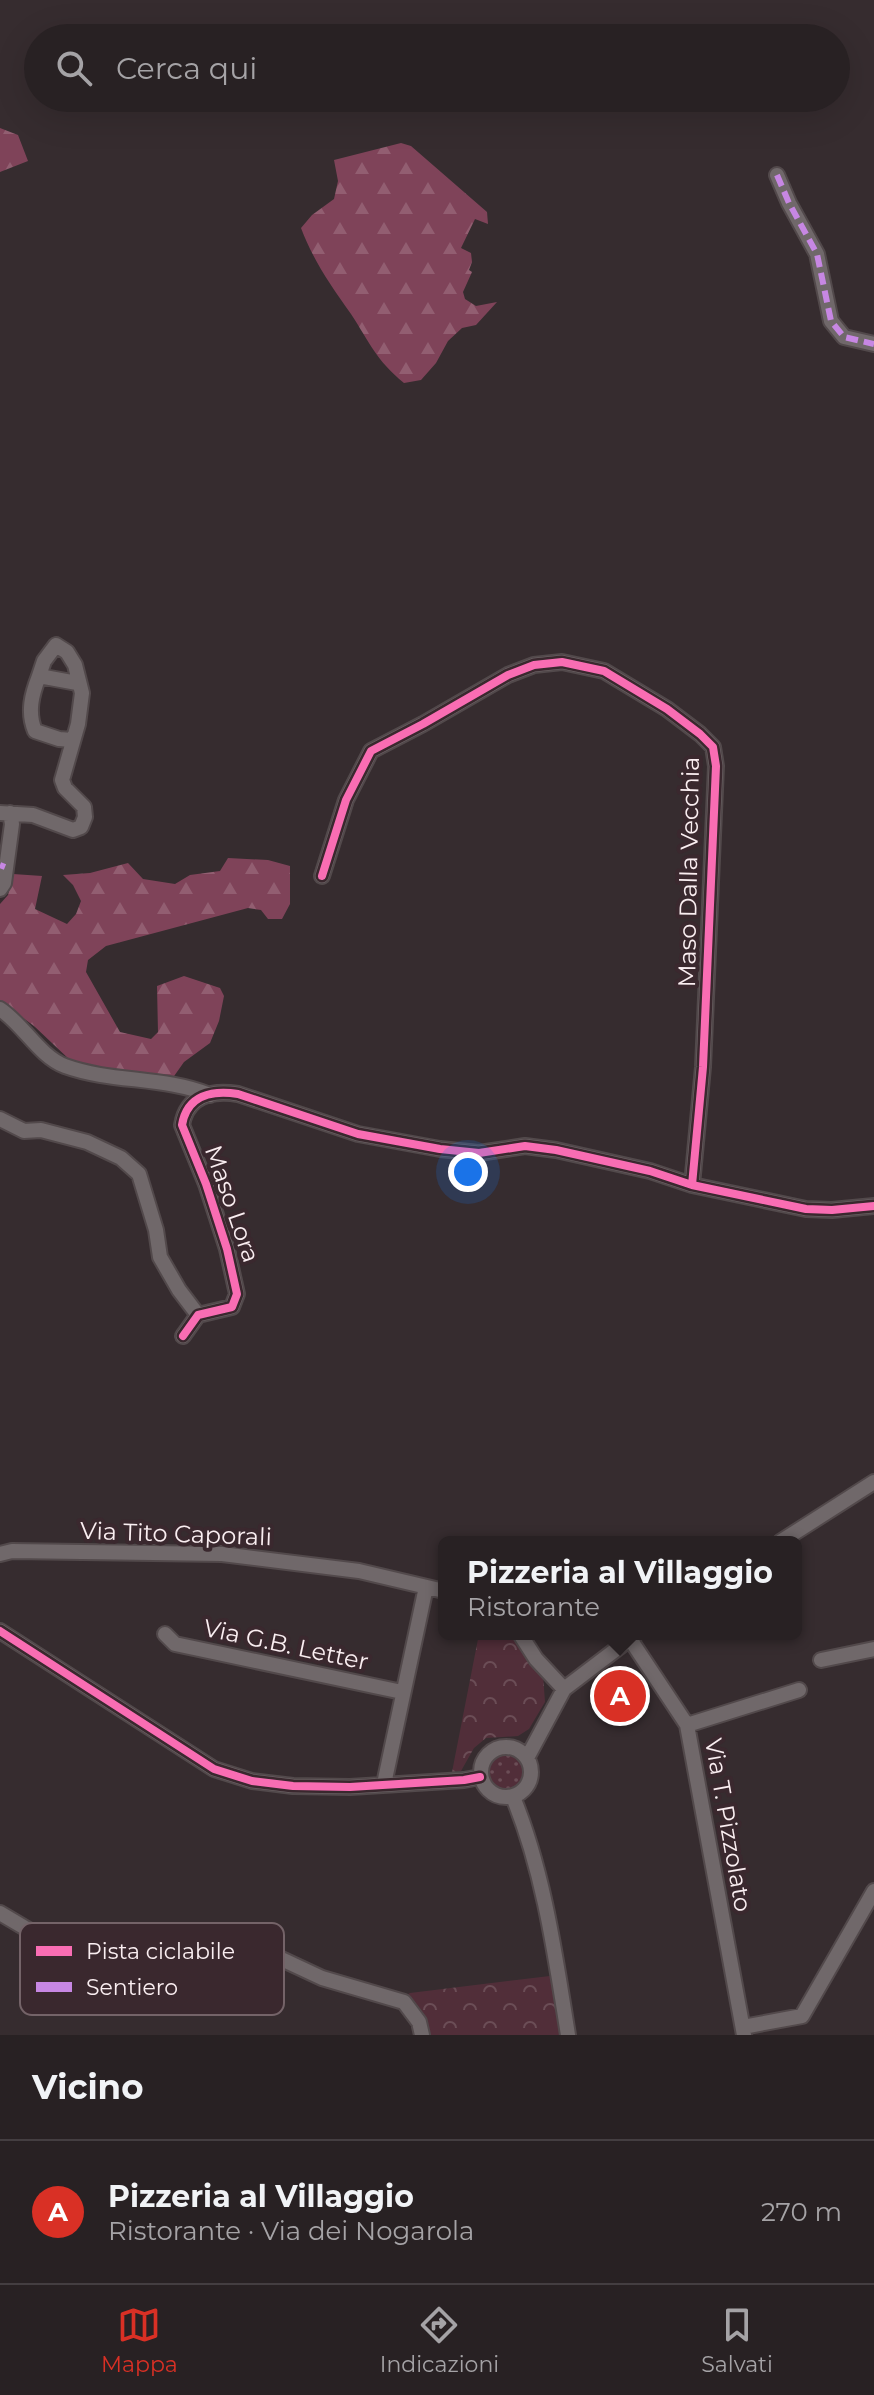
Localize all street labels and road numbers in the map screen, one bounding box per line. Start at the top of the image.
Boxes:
street label: Maso Dalla Vecchia [672,756,705,988]
street label: Maso Lora [199,1141,266,1266]
street label: Via Tito Caporali [80,1516,272,1551]
street label: Via G.B. Letter [201,1613,371,1676]
street label: Via T. Pizzolato [699,1736,758,1914]

